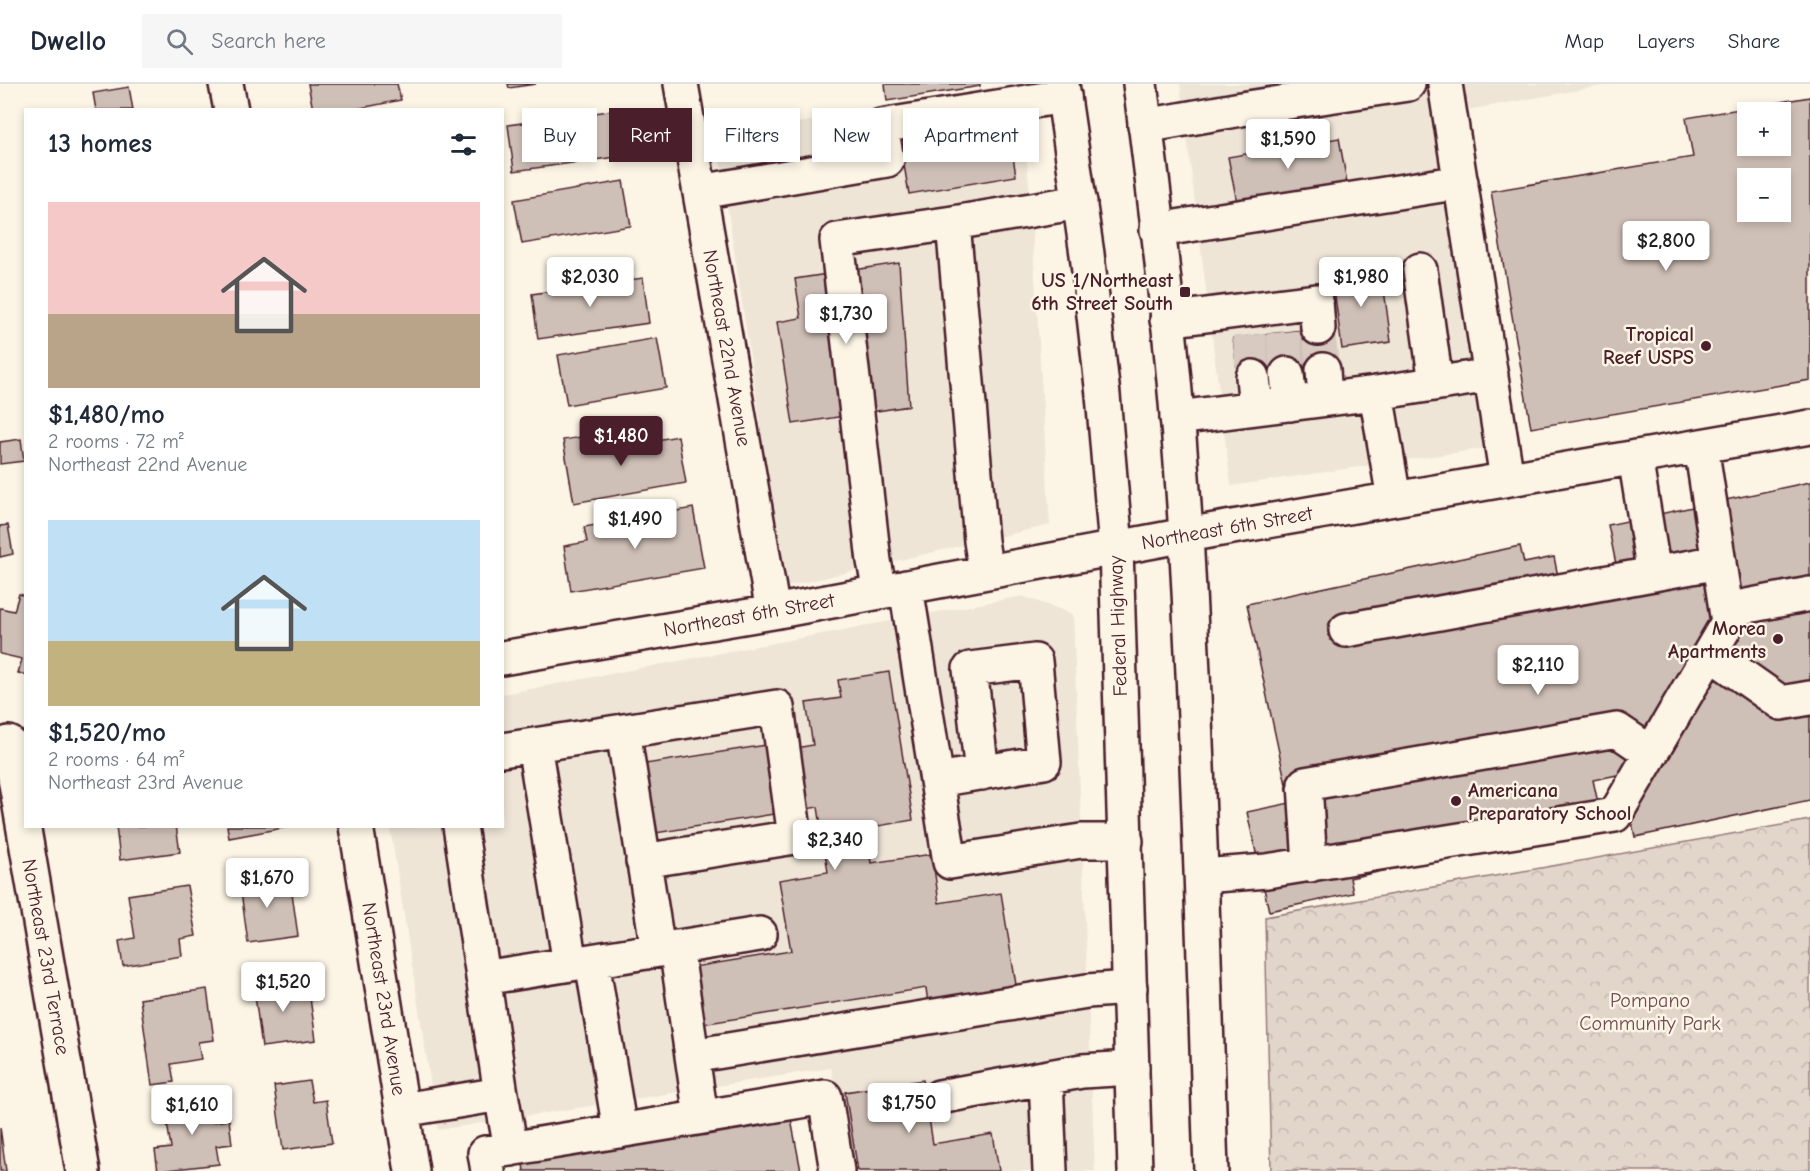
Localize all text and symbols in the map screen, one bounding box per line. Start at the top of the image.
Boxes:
search box [142,14,562,68]
text: Dwello [30,25,106,57]
icon: search [163,25,196,58]
text: Search here [211,28,326,54]
text: Map [1565,29,1604,53]
text: Layers [1637,29,1695,53]
text: Share [1728,29,1780,53]
map controls [1737,102,1791,222]
button: + [1737,102,1791,156]
chip: Buy [522,108,597,162]
chip: Rent [609,108,692,162]
chip: Filters [704,108,800,162]
chip: New [812,108,891,162]
chip: Apartment [903,108,1039,162]
pin: $1,590 [1239,119,1337,170]
text: $1,590 [1260,127,1316,150]
icon: filters [447,128,480,161]
text: 13 homes [48,129,152,159]
button: − [1737,168,1791,222]
pin: $2,800 [1617,221,1715,272]
text: $2,800 [1637,229,1695,252]
icon: home [210,241,318,349]
street label: Northeast 22nd Avenue [698,248,756,448]
pin: $2,030 [541,257,639,308]
pin: $1,980 [1312,257,1410,308]
text: $2,030 [561,265,619,288]
text: $1,980 [1333,265,1389,288]
place label: US 1/Northeast 6th Street South [1031,269,1173,315]
marker: US 1/Northeast 6th Street South [1178,285,1192,299]
pin: $1,730 [797,294,895,345]
text: $1,730 [819,302,873,325]
place label: Tropical Reef USPS [1603,323,1694,369]
marker: Tropical Reef USPS [1699,339,1713,353]
text: $1,480/mo [48,400,165,430]
pin: $1,480 [572,416,670,467]
text: $1,480 [594,424,648,447]
text: 2 rooms · 72 m² [48,430,184,453]
text: Northeast 22nd Avenue [48,453,247,476]
pin: $1,490 [586,499,684,550]
street label: Northeast 6th Street [1140,501,1316,554]
text: $1,490 [608,507,663,530]
street label: Federal Highway [1104,555,1132,697]
icon: home [210,559,318,667]
street label: Northeast 6th Street [662,588,838,641]
place label: Morea Apartments [1668,617,1766,663]
marker: Morea Apartments [1771,632,1785,646]
pin: $2,110 [1489,645,1587,696]
text: $2,110 [1512,653,1564,676]
text: $1,520/mo [48,718,166,748]
text: 2 rooms · 64 m² [48,748,184,771]
text: Northeast 23rd Avenue [48,771,243,794]
place label: Americana Preparatory School [1468,779,1632,825]
marker: Americana Preparatory School [1449,794,1463,808]
pin: $2,340 [786,820,884,871]
text: $2,340 [807,828,863,851]
street label: Northeast 23rd Terrace [17,857,75,1057]
pin: $1,670 [218,858,316,909]
text: $1,670 [240,866,294,889]
street label: Northeast 23rd Avenue [357,901,411,1097]
pin: $1,520 [234,962,332,1013]
text: $1,520 [255,970,311,993]
park label: Pompano Community Park [1579,989,1721,1035]
pin: $1,750 [860,1083,958,1134]
pin: $1,610 [143,1085,241,1136]
text: $1,750 [882,1091,936,1114]
text: $1,610 [165,1093,219,1116]

